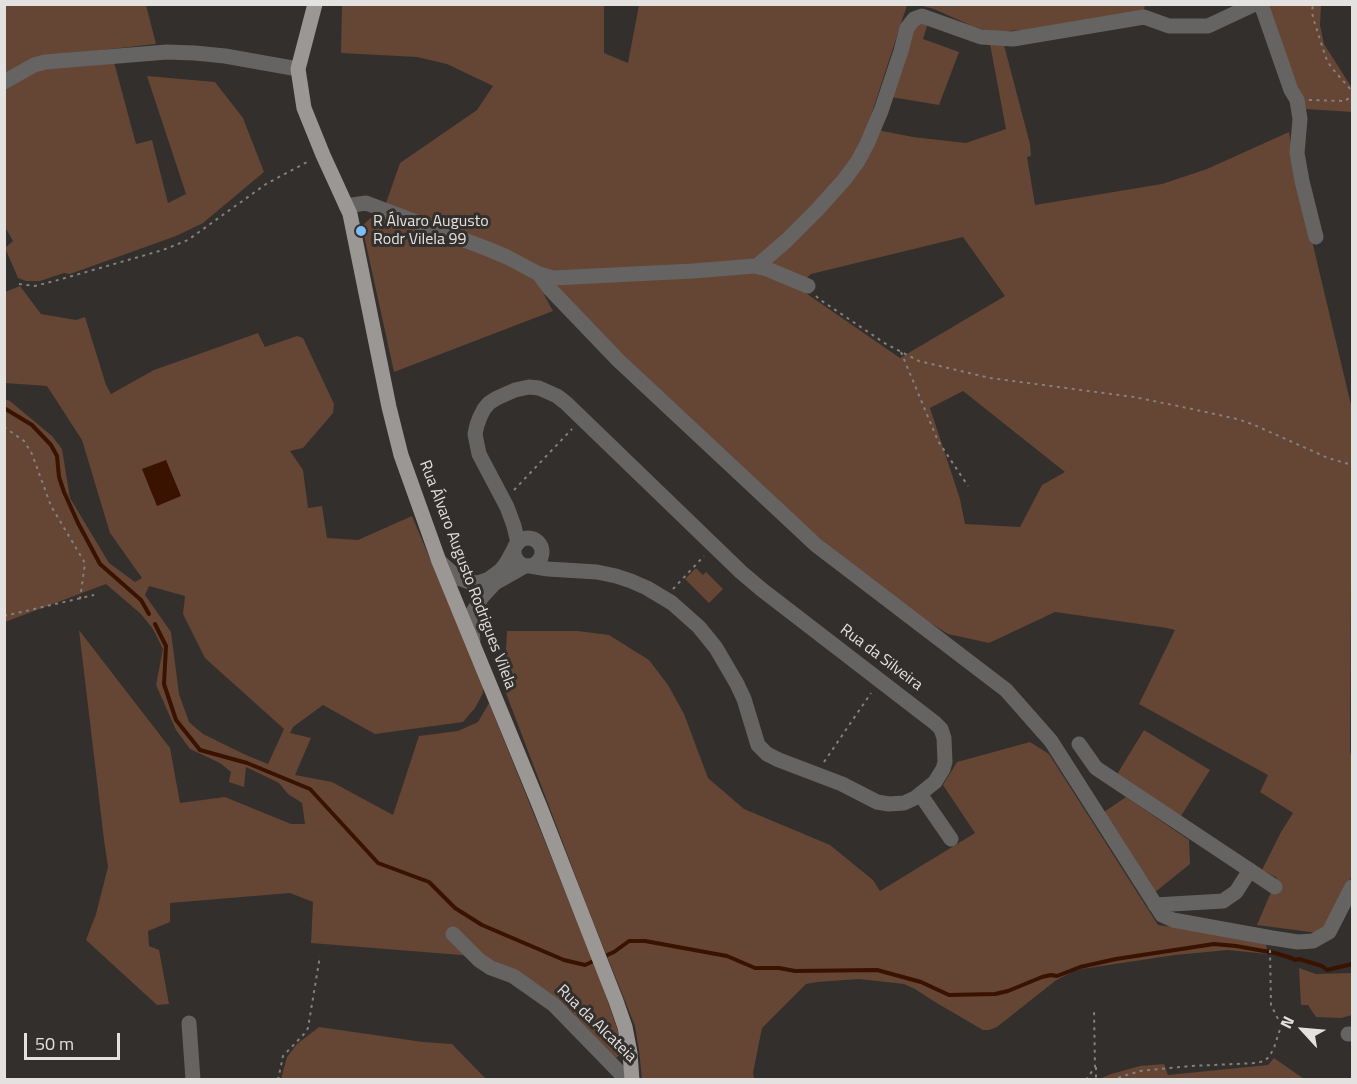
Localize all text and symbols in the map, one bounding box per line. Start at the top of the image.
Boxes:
place label: R Álvaro Augusto Rodr Vilela 99 [373,212,489,250]
marker: R Álvaro Augusto Rodr Vilela 99 [354,224,368,238]
street label: Rua Álvaro Augusto Rodrigues Vilela [414,458,520,692]
street label: Rua da Silveira [836,621,926,695]
street label: Rua da Alcateia [552,981,640,1067]
north arrow [1273,1000,1333,1060]
text: N [1274,1012,1300,1032]
scale bar [27,1021,123,1059]
text: 50 m [35,1030,74,1057]

